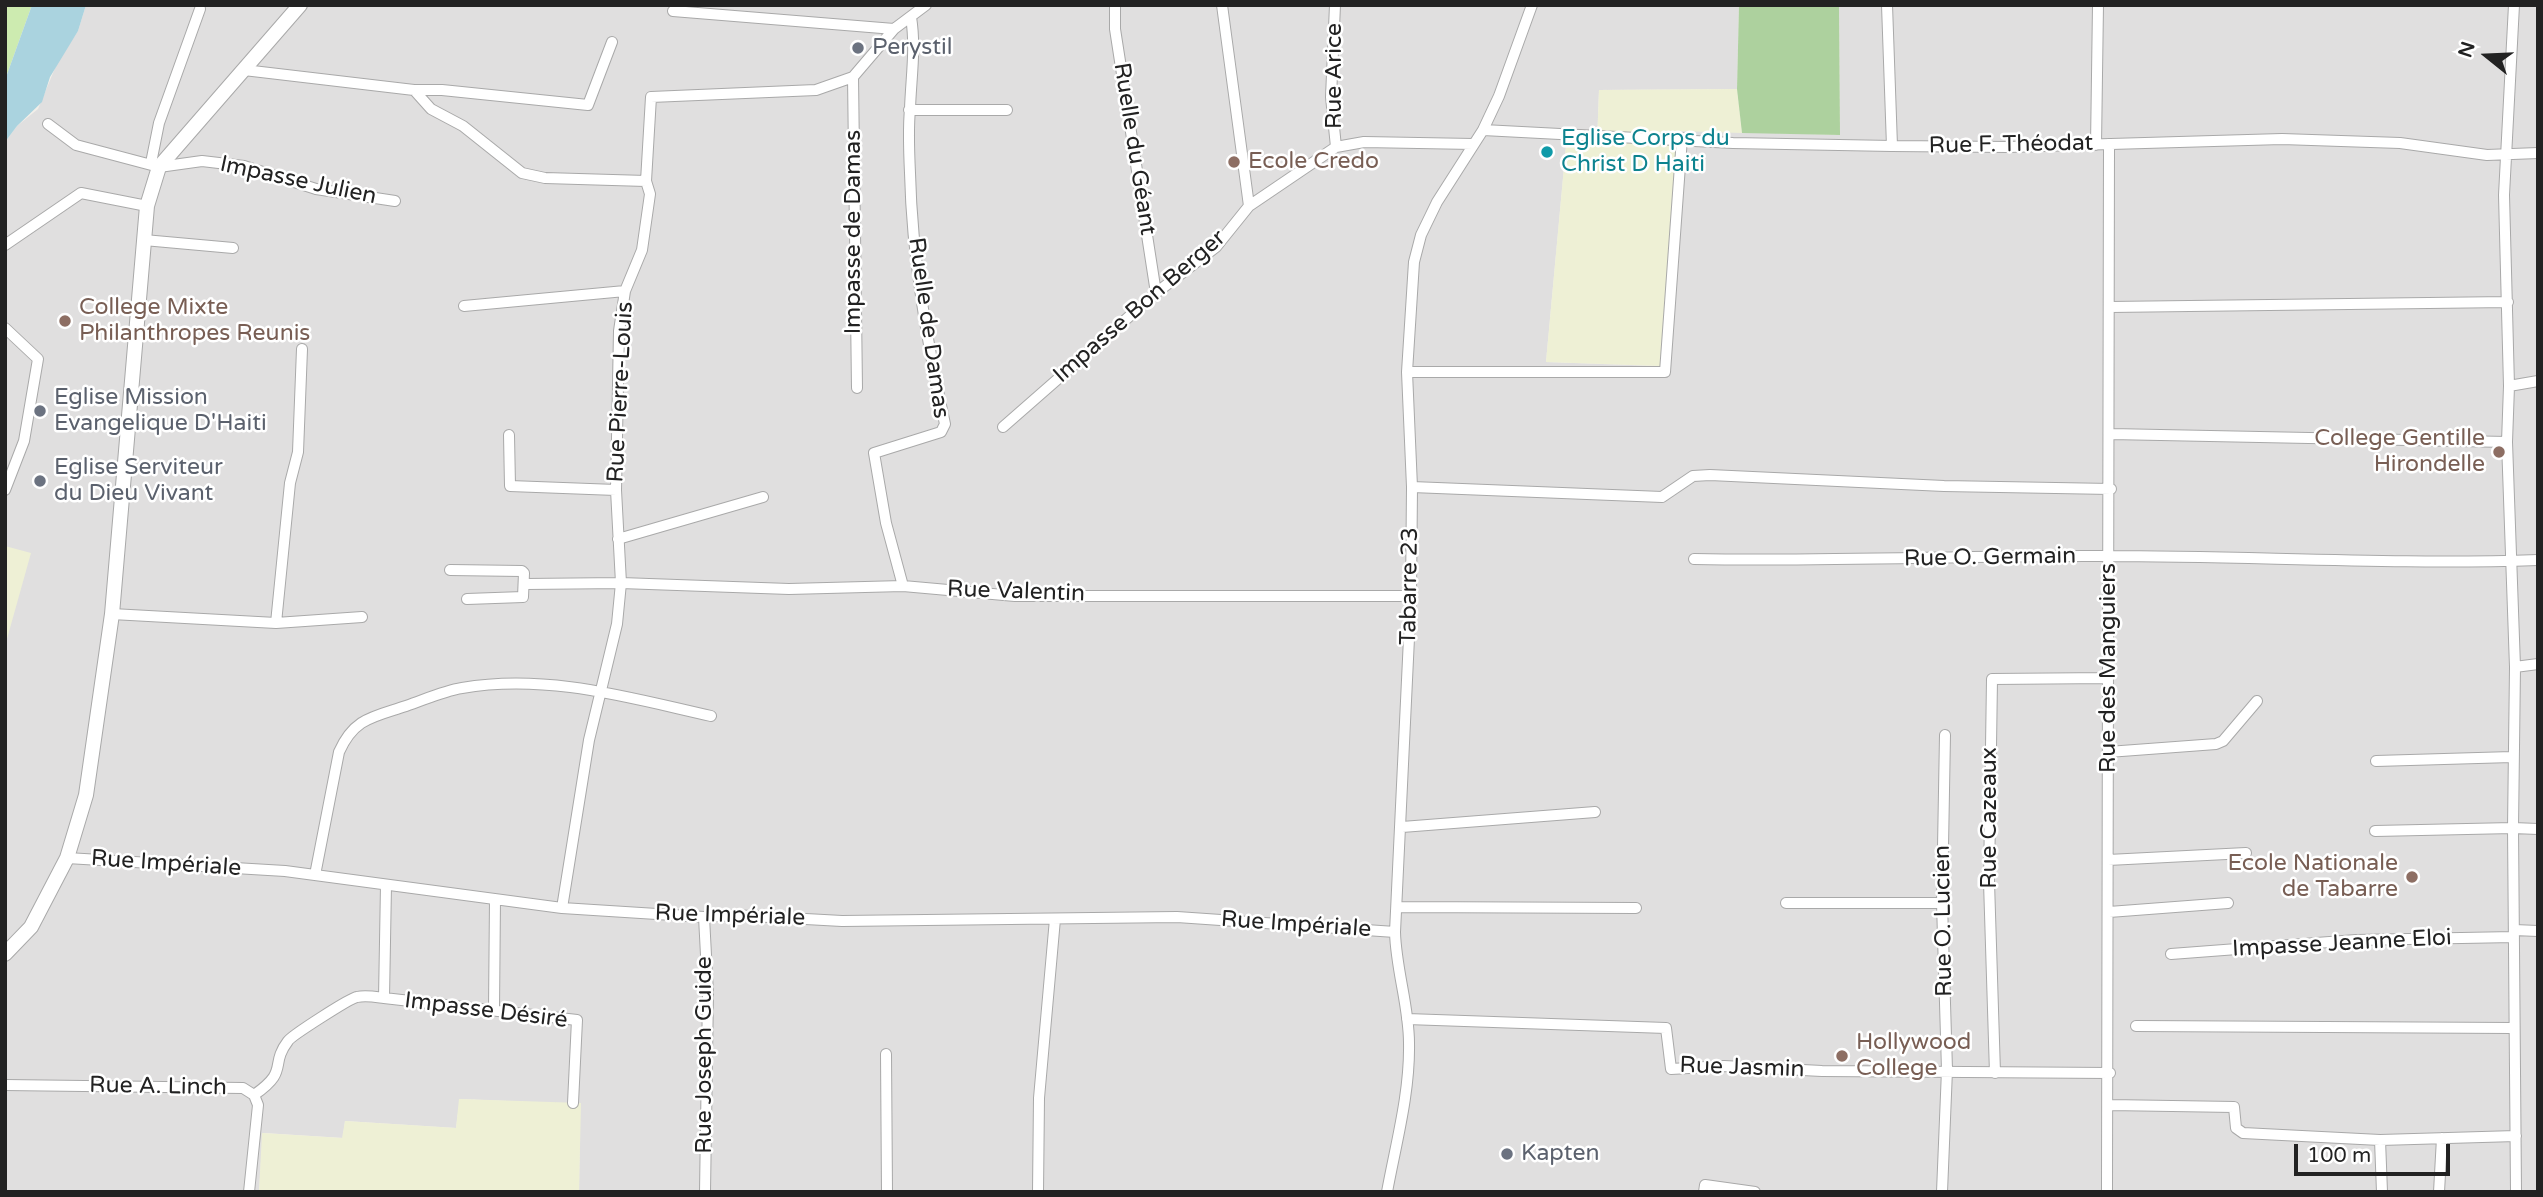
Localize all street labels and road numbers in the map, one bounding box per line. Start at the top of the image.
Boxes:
street label: Rue Arice [1321,23,1349,129]
street label: Ruelle du Géant [1107,61,1161,237]
street label: Impasse de Damas [840,130,868,334]
street label: Rue F. Théodat [1929,130,2093,160]
street label: Impasse Julien [217,151,379,211]
street label: Impasse Bon Berger [1048,225,1232,389]
street label: Ruelle de Damas [902,236,954,420]
street label: Rue Pierre-Louis [602,301,640,483]
street label: Tabarre 23 [1395,527,1425,645]
street label: Rue O. Germain [1904,543,2076,573]
street label: Rue des Manguiers [2095,563,2123,773]
street label: Rue Valentin [947,576,1085,608]
street label: Rue Cazeaux [1976,747,2004,889]
street label: Rue Impériale [90,845,242,883]
street label: Rue O. Lucien [1929,845,1959,997]
street label: Rue Impériale [654,900,806,932]
street label: Rue Impériale [1220,906,1372,944]
street label: Impasse Jeanne Eloi [2232,924,2452,964]
street label: Rue Joseph Guide [691,956,719,1154]
street label: Impasse Désiré [403,987,569,1035]
street label: Rue Jasmin [1679,1052,1805,1084]
street label: Rue A. Linch [89,1072,227,1102]

